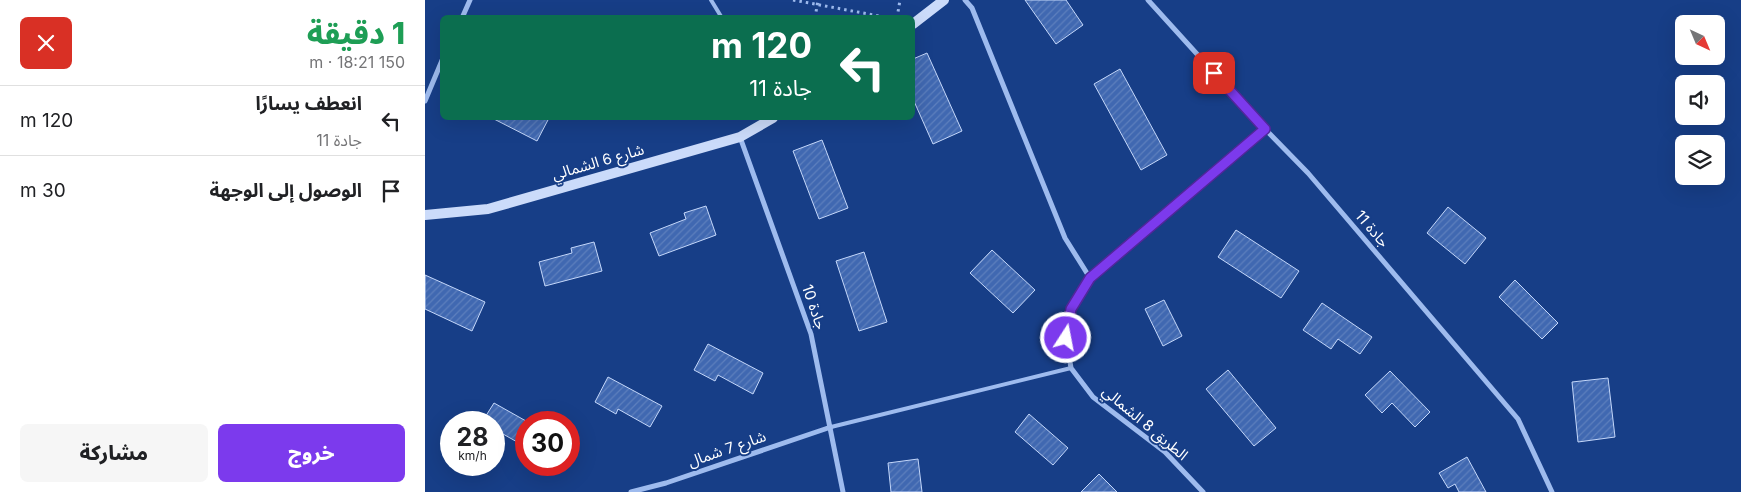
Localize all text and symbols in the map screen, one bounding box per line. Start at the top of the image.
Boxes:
text: 1 دقيقة [307,15,405,51]
north arrow [1675,15,1725,65]
map controls [1675,15,1725,185]
button: close [20,17,72,69]
text: 120 m [711,24,812,66]
icon: left [830,35,895,100]
text: 150 m · 18:21 [309,52,405,72]
pin [1193,52,1235,94]
icon: arrive [1200,59,1228,87]
text: جادة 11 [749,75,812,101]
button: sound [1675,75,1725,125]
text: انعطف يسارًا [255,92,362,115]
icon: left [377,107,405,135]
text: 120 m [20,109,73,132]
text: جادة 11 [316,130,362,150]
button: layers [1675,135,1725,185]
street label: شارع 6 الشمالي [549,139,647,187]
icon: arrive [377,177,405,205]
text: 30 m [20,179,66,202]
text: الوصول إلى الوجهة [210,179,362,202]
street label: جادة 11 [1351,206,1394,251]
street label: جادة 10 [798,282,831,332]
position arrow [1039,311,1091,363]
street label: الطريق 8 الشمالي [1097,381,1192,466]
speed limit sign: 30 [515,411,580,476]
text: 28 [456,422,489,452]
button: مشاركة [20,424,208,482]
button: خروج [218,424,405,482]
street label: شارع 7 شمال [685,426,770,474]
text: km/h [458,448,487,463]

